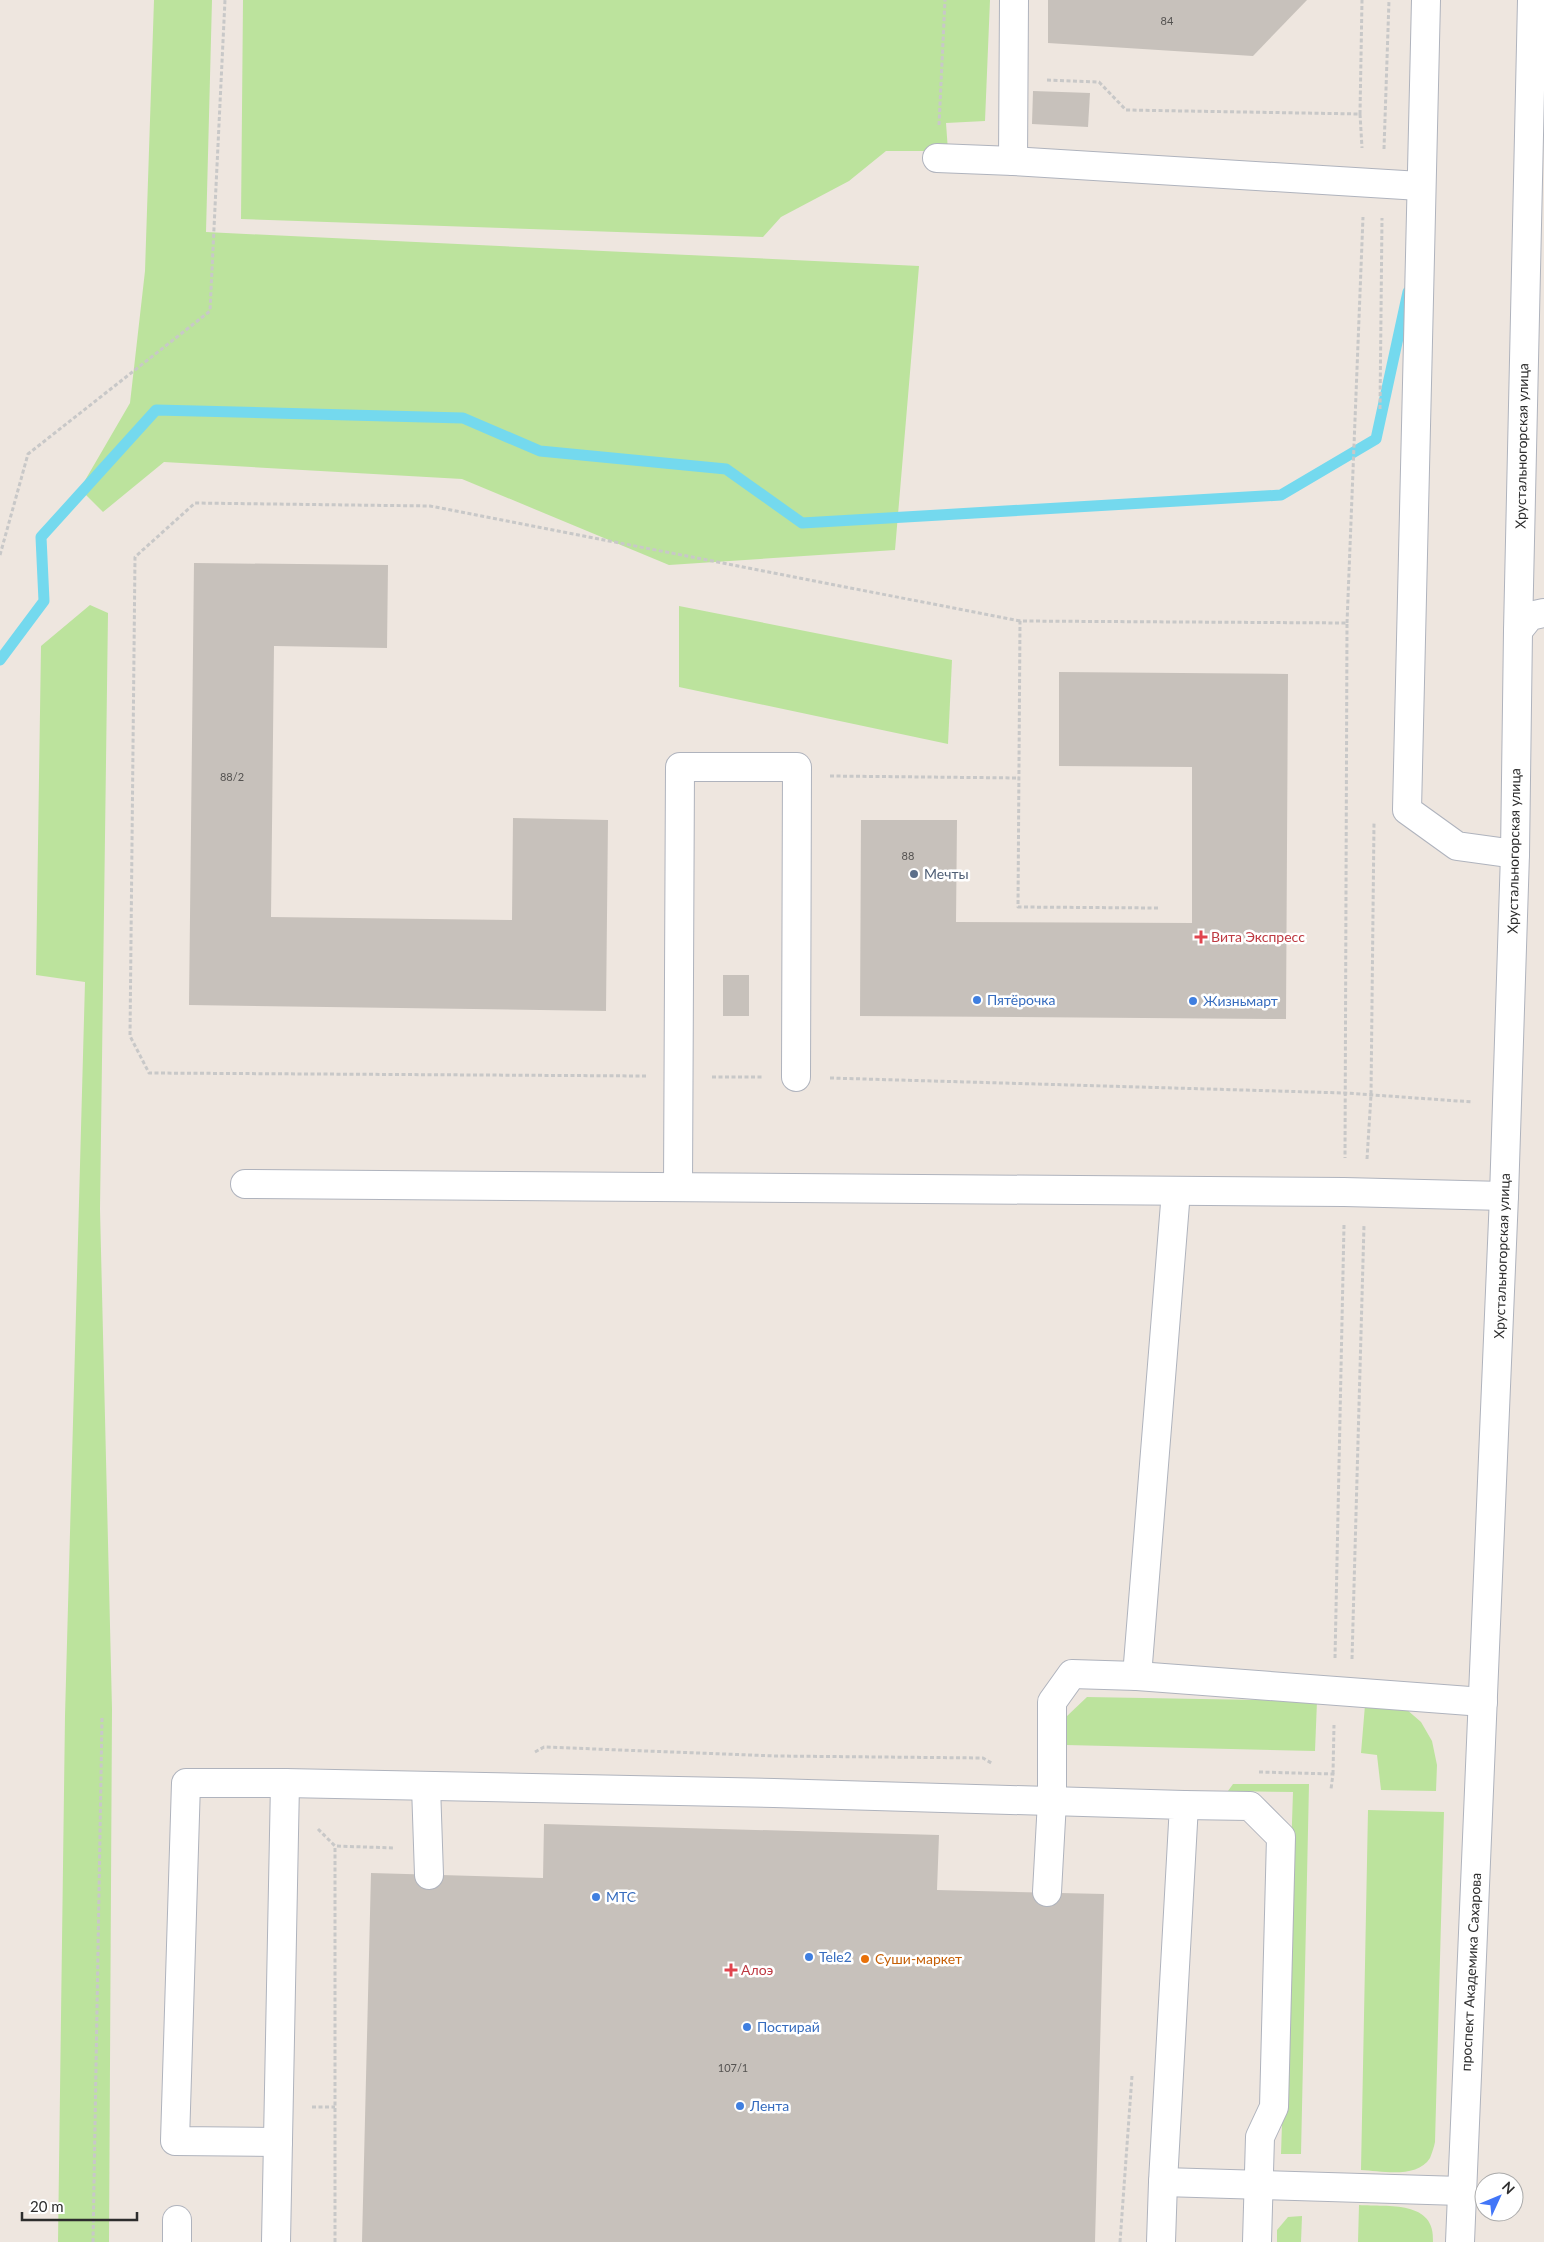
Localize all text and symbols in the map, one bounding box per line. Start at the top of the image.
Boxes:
house number: 84 [1161,14,1174,27]
street label: Хрустальногорская улица [1512,363,1531,529]
street label: Хрустальногорская улица [1504,768,1523,934]
house number: 88/2 [220,770,244,783]
house number: 88 [902,849,914,862]
place label: Мечты [924,865,969,882]
marker: Мечты [908,868,920,880]
place label: Вита Экспресс [1211,928,1305,945]
marker: Вита Экспресс [1195,931,1207,943]
place label: Пятёрочка [987,991,1055,1008]
place label: Жизньмарт [1203,992,1278,1009]
marker: Пятёрочка [971,994,983,1006]
marker: Жизньмарт [1187,995,1199,1007]
street label: Хрустальногорская улица [1490,1173,1513,1339]
street label: проспект Академика Сахарова [1457,1872,1484,2072]
place label: МТС [606,1888,637,1905]
marker: МТС [590,1891,602,1903]
place label: Tele2 [819,1948,852,1965]
place label: Суши-маркет [875,1950,962,1967]
marker: Tele2 [803,1951,815,1963]
marker: Суши-маркет [859,1953,871,1965]
place label: Алоэ [741,1961,774,1978]
marker: Алоэ [725,1964,737,1976]
place label: Постирай [757,2018,820,2035]
marker: Постирай [741,2021,753,2033]
house number: 107/1 [718,2061,748,2074]
place label: Лента [749,2097,789,2114]
marker: Лента [734,2100,746,2112]
north arrow [1474,2172,1524,2222]
text: N [1499,2178,1519,2197]
scale bar [22,2190,138,2222]
text: 20 m [30,2197,64,2215]

